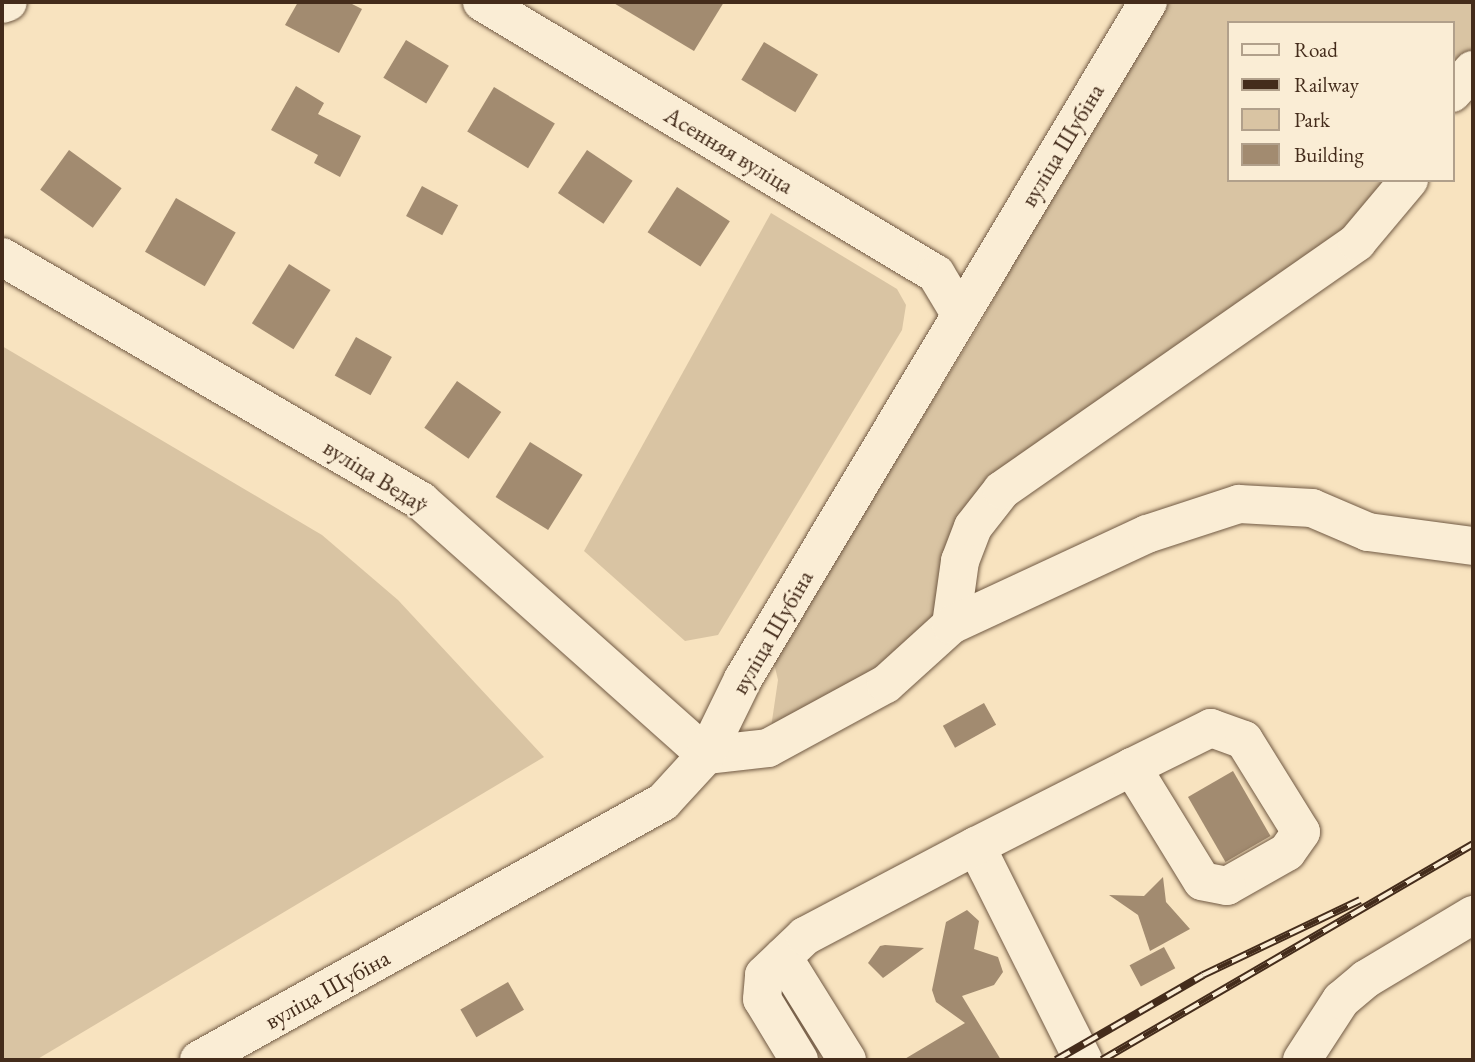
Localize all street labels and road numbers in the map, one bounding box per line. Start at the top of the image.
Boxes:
street label: вуліца Шубіна [1014,78,1110,212]
street label: Асенняя вуліца [659,100,799,200]
street label: вуліца Ведаў [318,433,434,519]
street label: вуліца Шубіна [725,565,819,699]
street label: вуліца Шубіна [259,943,395,1035]

